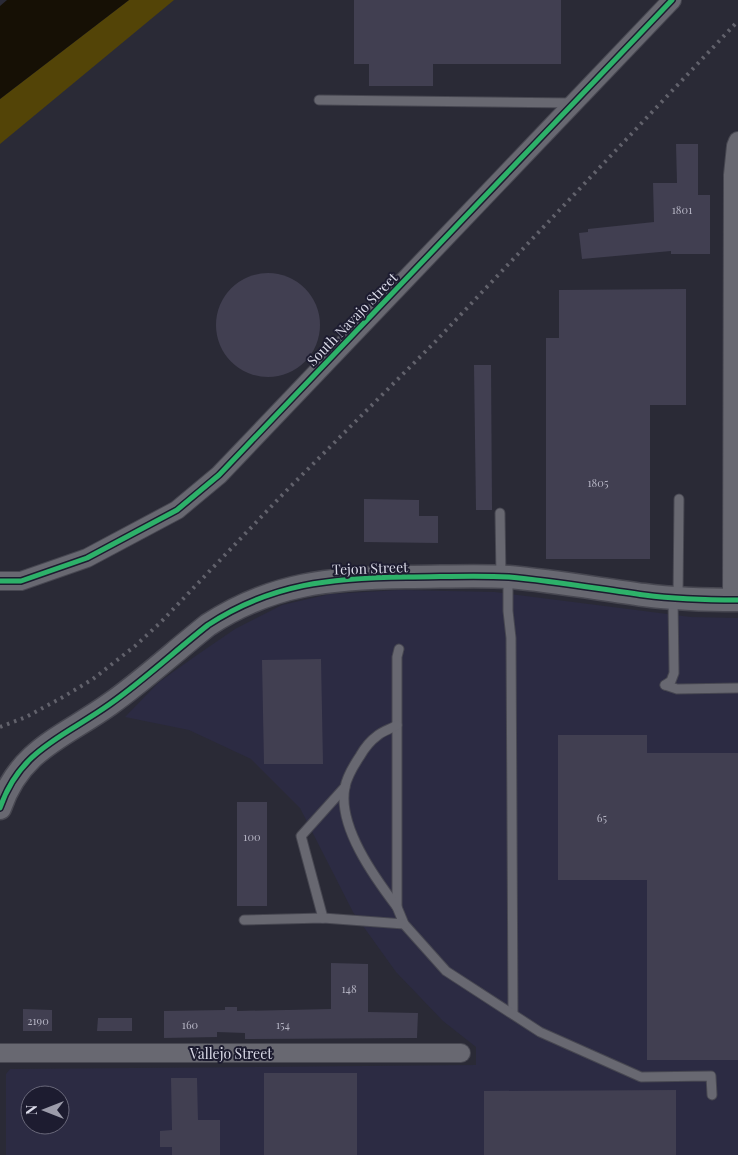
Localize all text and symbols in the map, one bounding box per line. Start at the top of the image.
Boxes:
house number: 1801 [672,202,692,217]
street label: South Navajo Street [303,268,402,370]
house number: 1805 [588,475,609,490]
street label: Tejon Street [332,557,409,579]
house number: 65 [597,810,608,825]
house number: 100 [243,829,261,844]
house number: 148 [341,981,357,996]
house number: 2190 [27,1013,49,1028]
house number: 160 [182,1017,199,1032]
house number: 154 [276,1017,291,1032]
street label: Vallejo Street [189,1044,273,1063]
north arrow [20,1085,70,1135]
text: N [22,1105,41,1115]

